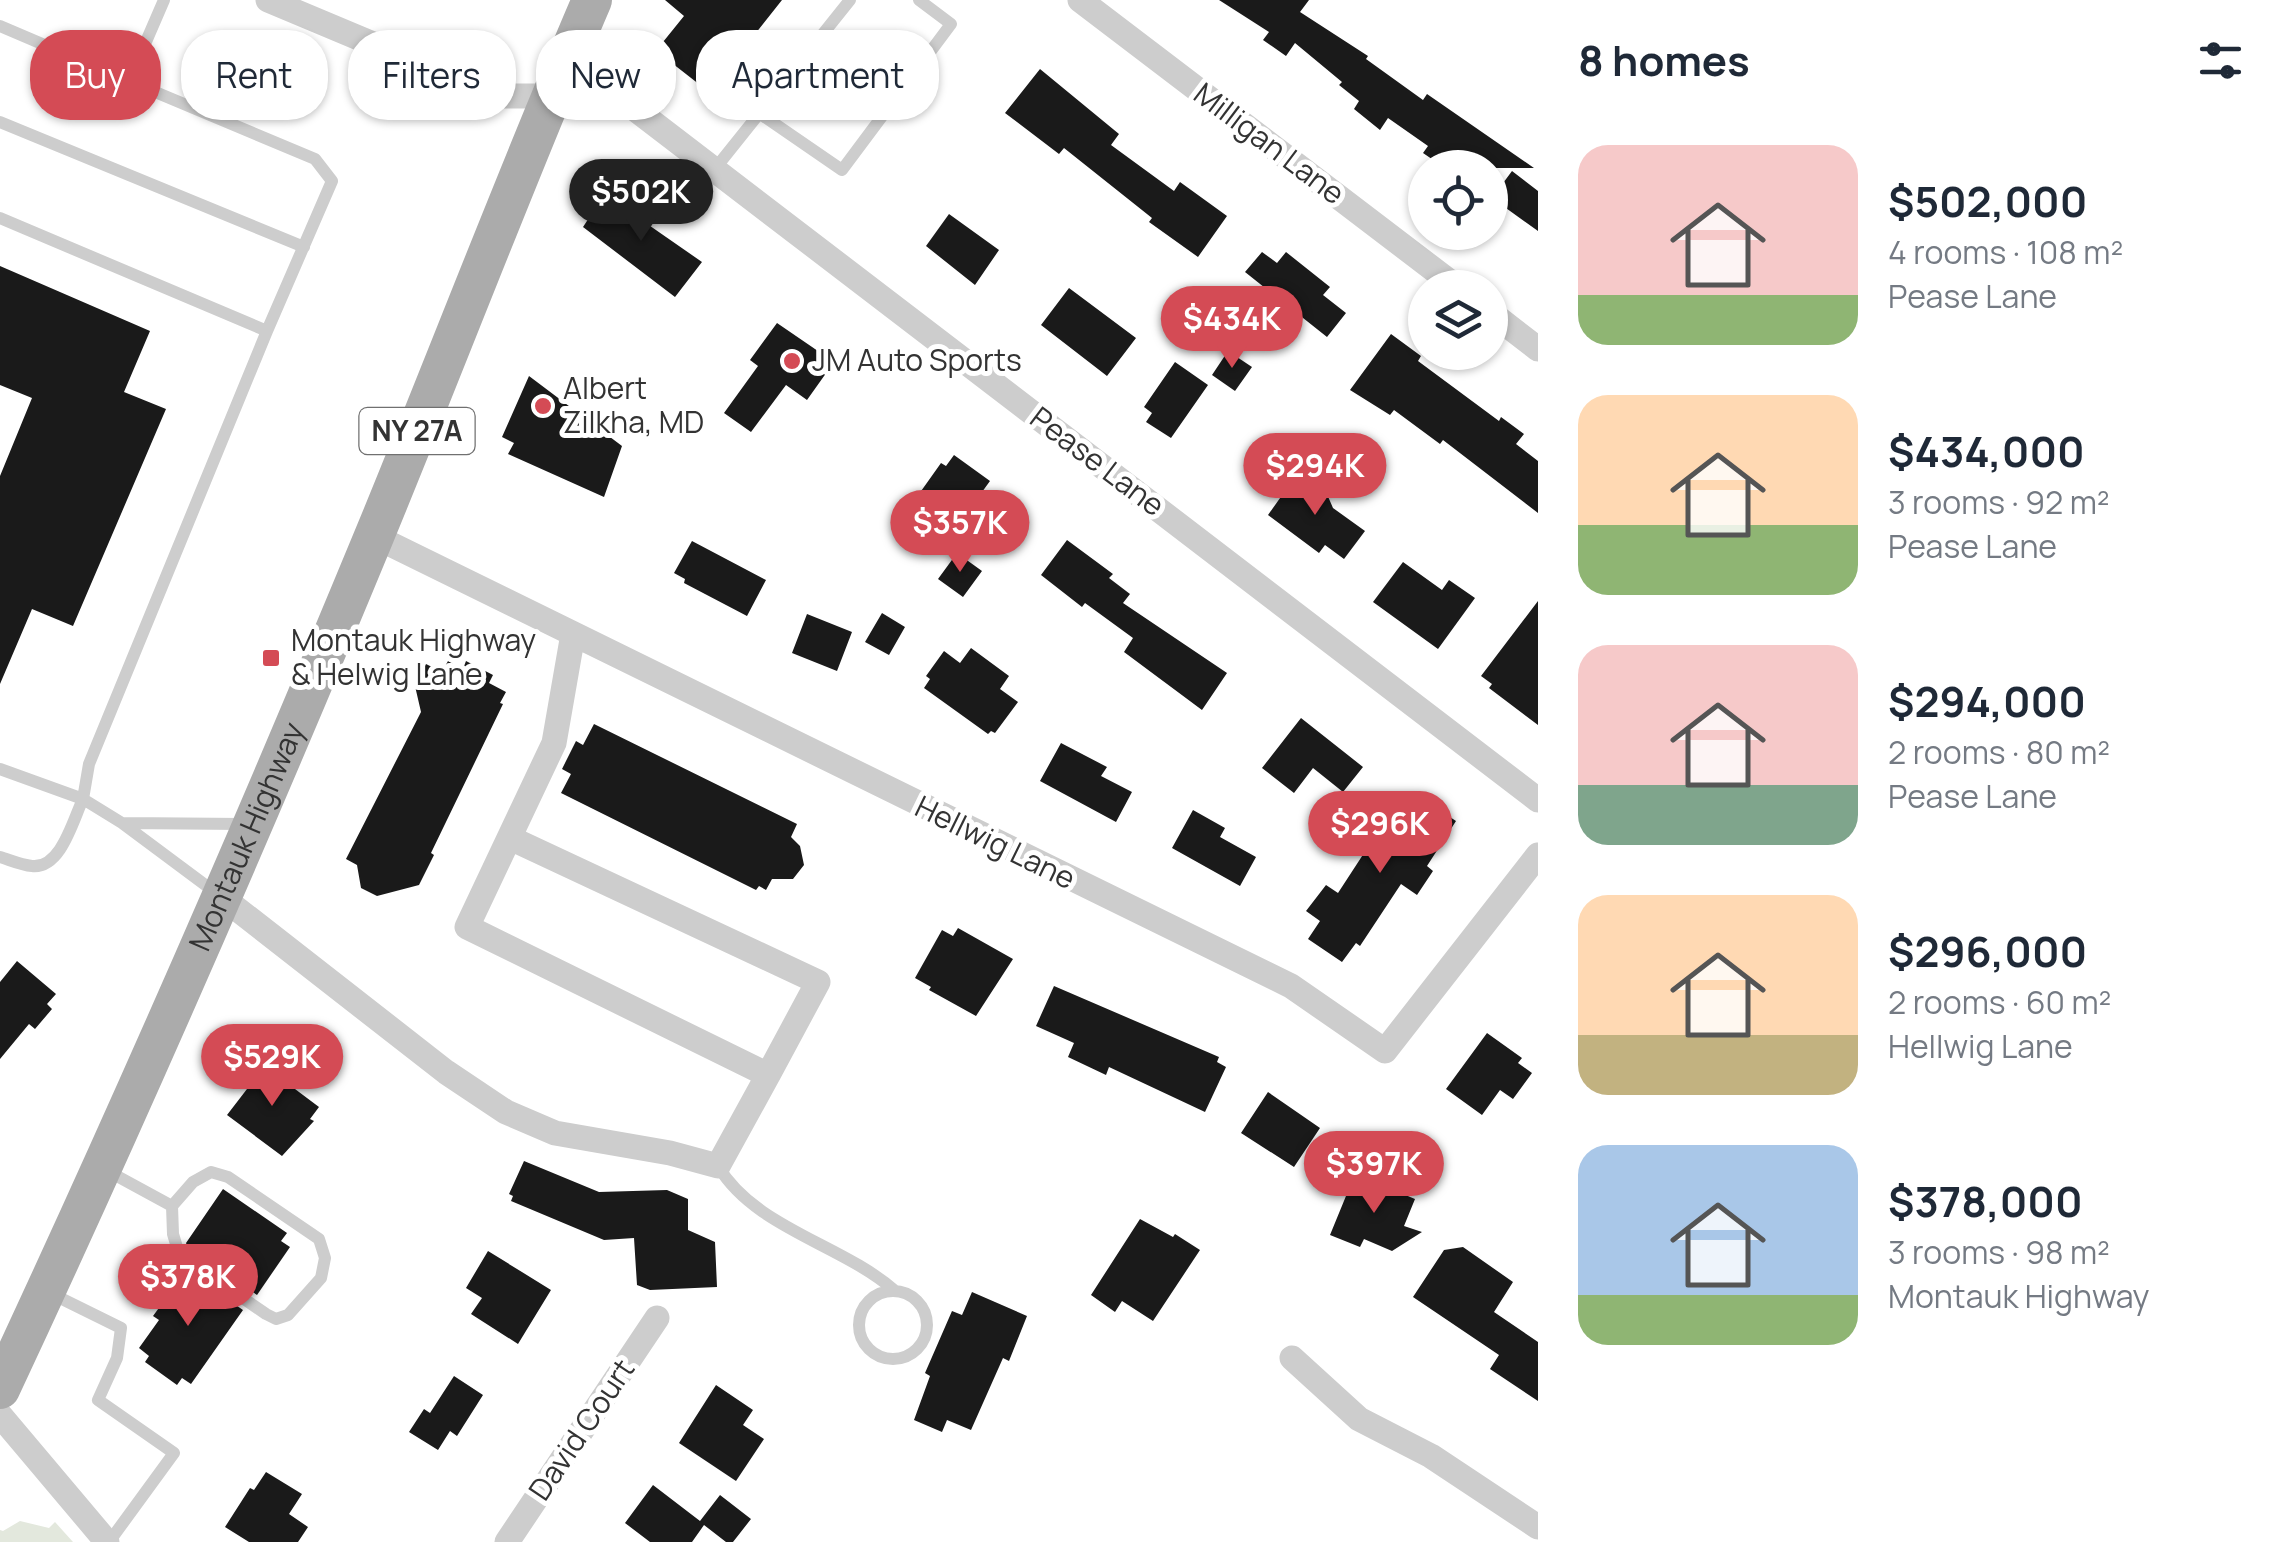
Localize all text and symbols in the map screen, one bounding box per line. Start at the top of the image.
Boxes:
chip: Buy [30,30,161,120]
chip: Rent [181,30,328,120]
chip: Filters [348,30,516,120]
chip: New [536,30,676,120]
chip: Apartment [696,30,939,120]
text: 8 homes [1578,31,1750,89]
icon: filters [2193,33,2248,88]
street label: Milligan Lane [1186,73,1354,213]
map controls [1408,150,1508,370]
button: locate [1408,150,1508,250]
pin: $502K [571,159,711,244]
text: $502K [591,169,691,213]
text: $502,000 [1888,172,2087,230]
icon: home [1658,185,1778,305]
text: 4 rooms · 108 m² [1888,230,2123,274]
button: layers [1408,270,1508,370]
text: Pease Lane [1888,274,2057,318]
pin: $434K [1162,286,1302,371]
text: $434K [1183,296,1281,340]
place label: JM Auto Sports [812,339,1022,380]
marker: JM Auto Sports [781,350,803,372]
place label: Albert Zilkha, MD [563,367,704,442]
marker: Albert Zilkha, MD [532,395,554,417]
street label: Pease Lane [1022,397,1174,525]
road number: NY 27A [360,408,474,454]
text: $434,000 [1888,422,2085,480]
pin: $294K [1245,433,1385,518]
icon: home [1658,435,1778,555]
text: $294K [1265,443,1365,487]
text: 3 rooms · 92 m² [1888,480,2110,524]
pin: $357K [890,490,1030,575]
text: $357K [912,500,1008,544]
text: Pease Lane [1888,524,2057,568]
place label: Montauk Highway & Helwig Lane [291,619,536,694]
marker: Montauk Highway & Helwig Lane [260,647,282,669]
text: $294,000 [1888,672,2086,730]
icon: home [1658,685,1778,805]
street label: Montauk Highway [178,715,313,957]
text: 2 rooms · 80 m² [1888,730,2110,774]
text: Pease Lane [1888,774,2057,818]
street label: Hellwig Lane [909,785,1082,898]
pin: $296K [1310,791,1450,876]
text: $296K [1330,801,1430,845]
text: $296,000 [1888,922,2087,980]
icon: home [1658,935,1778,1055]
text: 2 rooms · 60 m² [1888,980,2111,1024]
pin: $529K [202,1024,342,1109]
text: Hellwig Lane [1888,1024,2073,1068]
text: $529K [223,1034,321,1078]
pin: $397K [1304,1131,1444,1216]
text: $397K [1326,1141,1422,1185]
text: $378,000 [1888,1172,2083,1230]
icon: home [1658,1185,1778,1305]
text: 3 rooms · 98 m² [1888,1230,2110,1274]
pin: $378K [118,1244,258,1329]
text: $378K [140,1254,236,1298]
text: Montauk Highway [1888,1274,2149,1318]
street label: David Court [518,1351,643,1508]

